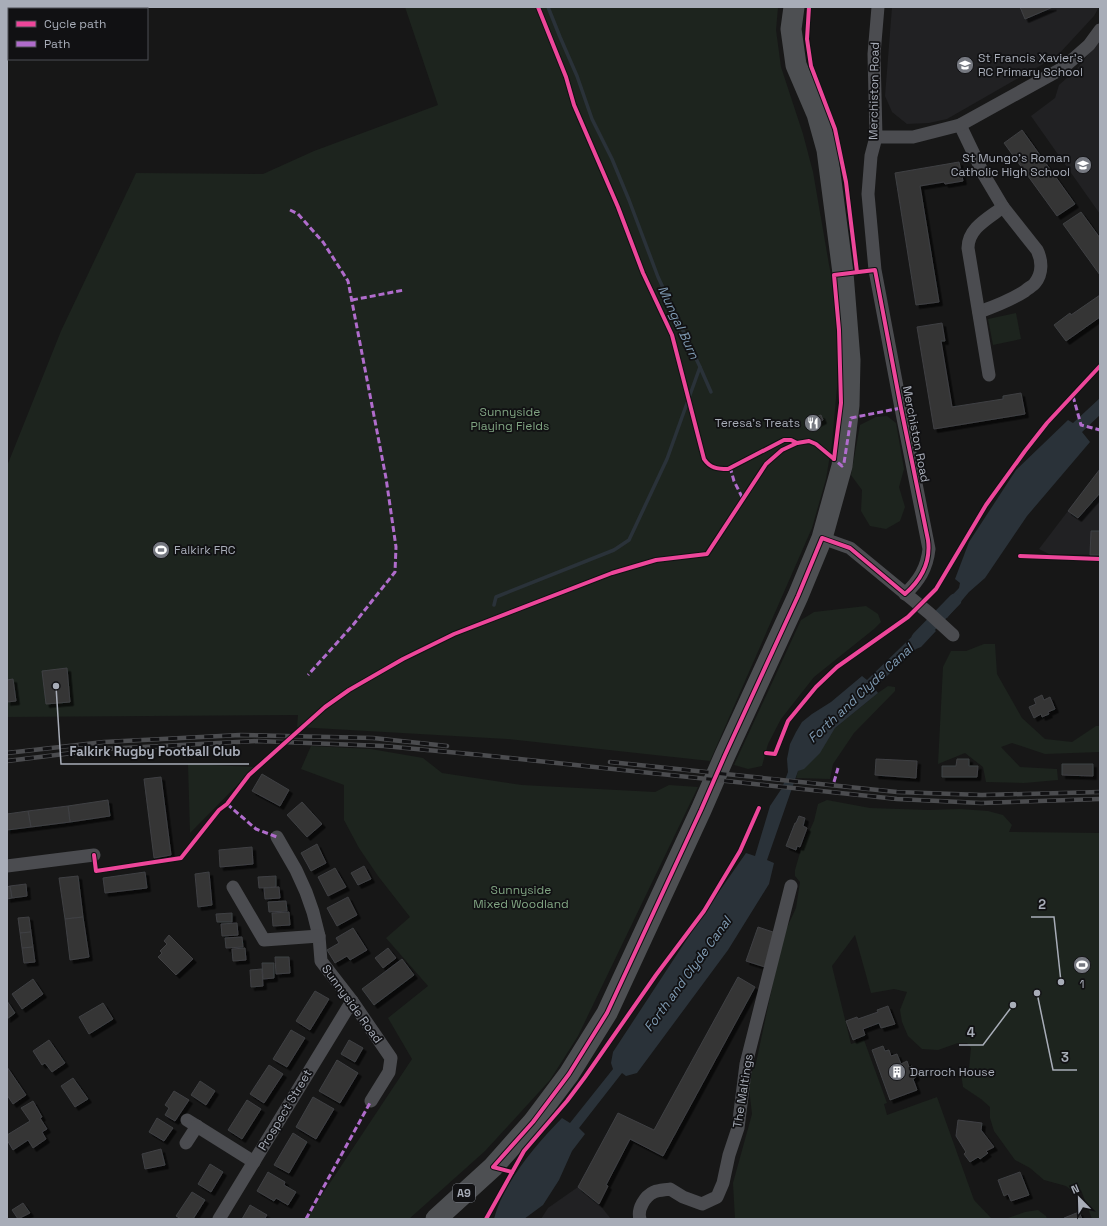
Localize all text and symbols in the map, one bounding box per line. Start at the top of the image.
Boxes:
legend [8,8,148,60]
text: Cycle path [44,16,106,32]
text: Path [44,36,70,52]
street label: Merchiston Road [865,42,883,140]
place label: St Francis Xavier's RC Primary School [978,50,1083,80]
school or university icon: St Francis Xavier's RC Primary School [955,55,975,75]
place label: St Mungo's Roman Catholic High School [951,150,1070,180]
school or university icon: St Mungo's Roman Catholic High School [1073,155,1093,175]
water label: Mungal Burn [654,283,703,363]
street label: Merchiston Road [899,384,933,484]
park label: Sunnyside Playing Fields [471,404,549,434]
restaurant icon: Teresa's Treats [803,413,823,433]
place label: Teresa's Treats [715,415,800,431]
sports icon: Falkirk FRC [151,540,171,560]
place label: Falkirk FRC [174,542,236,558]
water label: Forth and Clyde Canal [804,639,918,747]
callout: Falkirk Rugby Football Club [61,739,249,764]
text: Falkirk Rugby Football Club [69,743,241,760]
park label: Sunnyside Mixed Woodland [473,882,569,912]
callout: 2 [1031,892,1054,917]
text: 2 [1038,896,1046,913]
water label: Forth and Clyde Canal [640,912,736,1035]
sports icon: 1 [1072,955,1092,975]
street label: Sunnyside Road [318,962,386,1046]
place label: 1 [1079,976,1085,992]
callout: 4 [959,1020,983,1045]
text: 4 [967,1024,975,1041]
callout: 3 [1053,1045,1077,1070]
text: 3 [1061,1049,1069,1066]
street label: The Maltings [729,1053,757,1129]
building icon: Darroch House [887,1062,907,1082]
place label: Darroch House [910,1064,995,1080]
street label: Prospect Street [254,1066,316,1154]
north arrow [1059,1178,1099,1218]
text: N [1069,1181,1081,1197]
road number: A9 [453,1184,475,1202]

